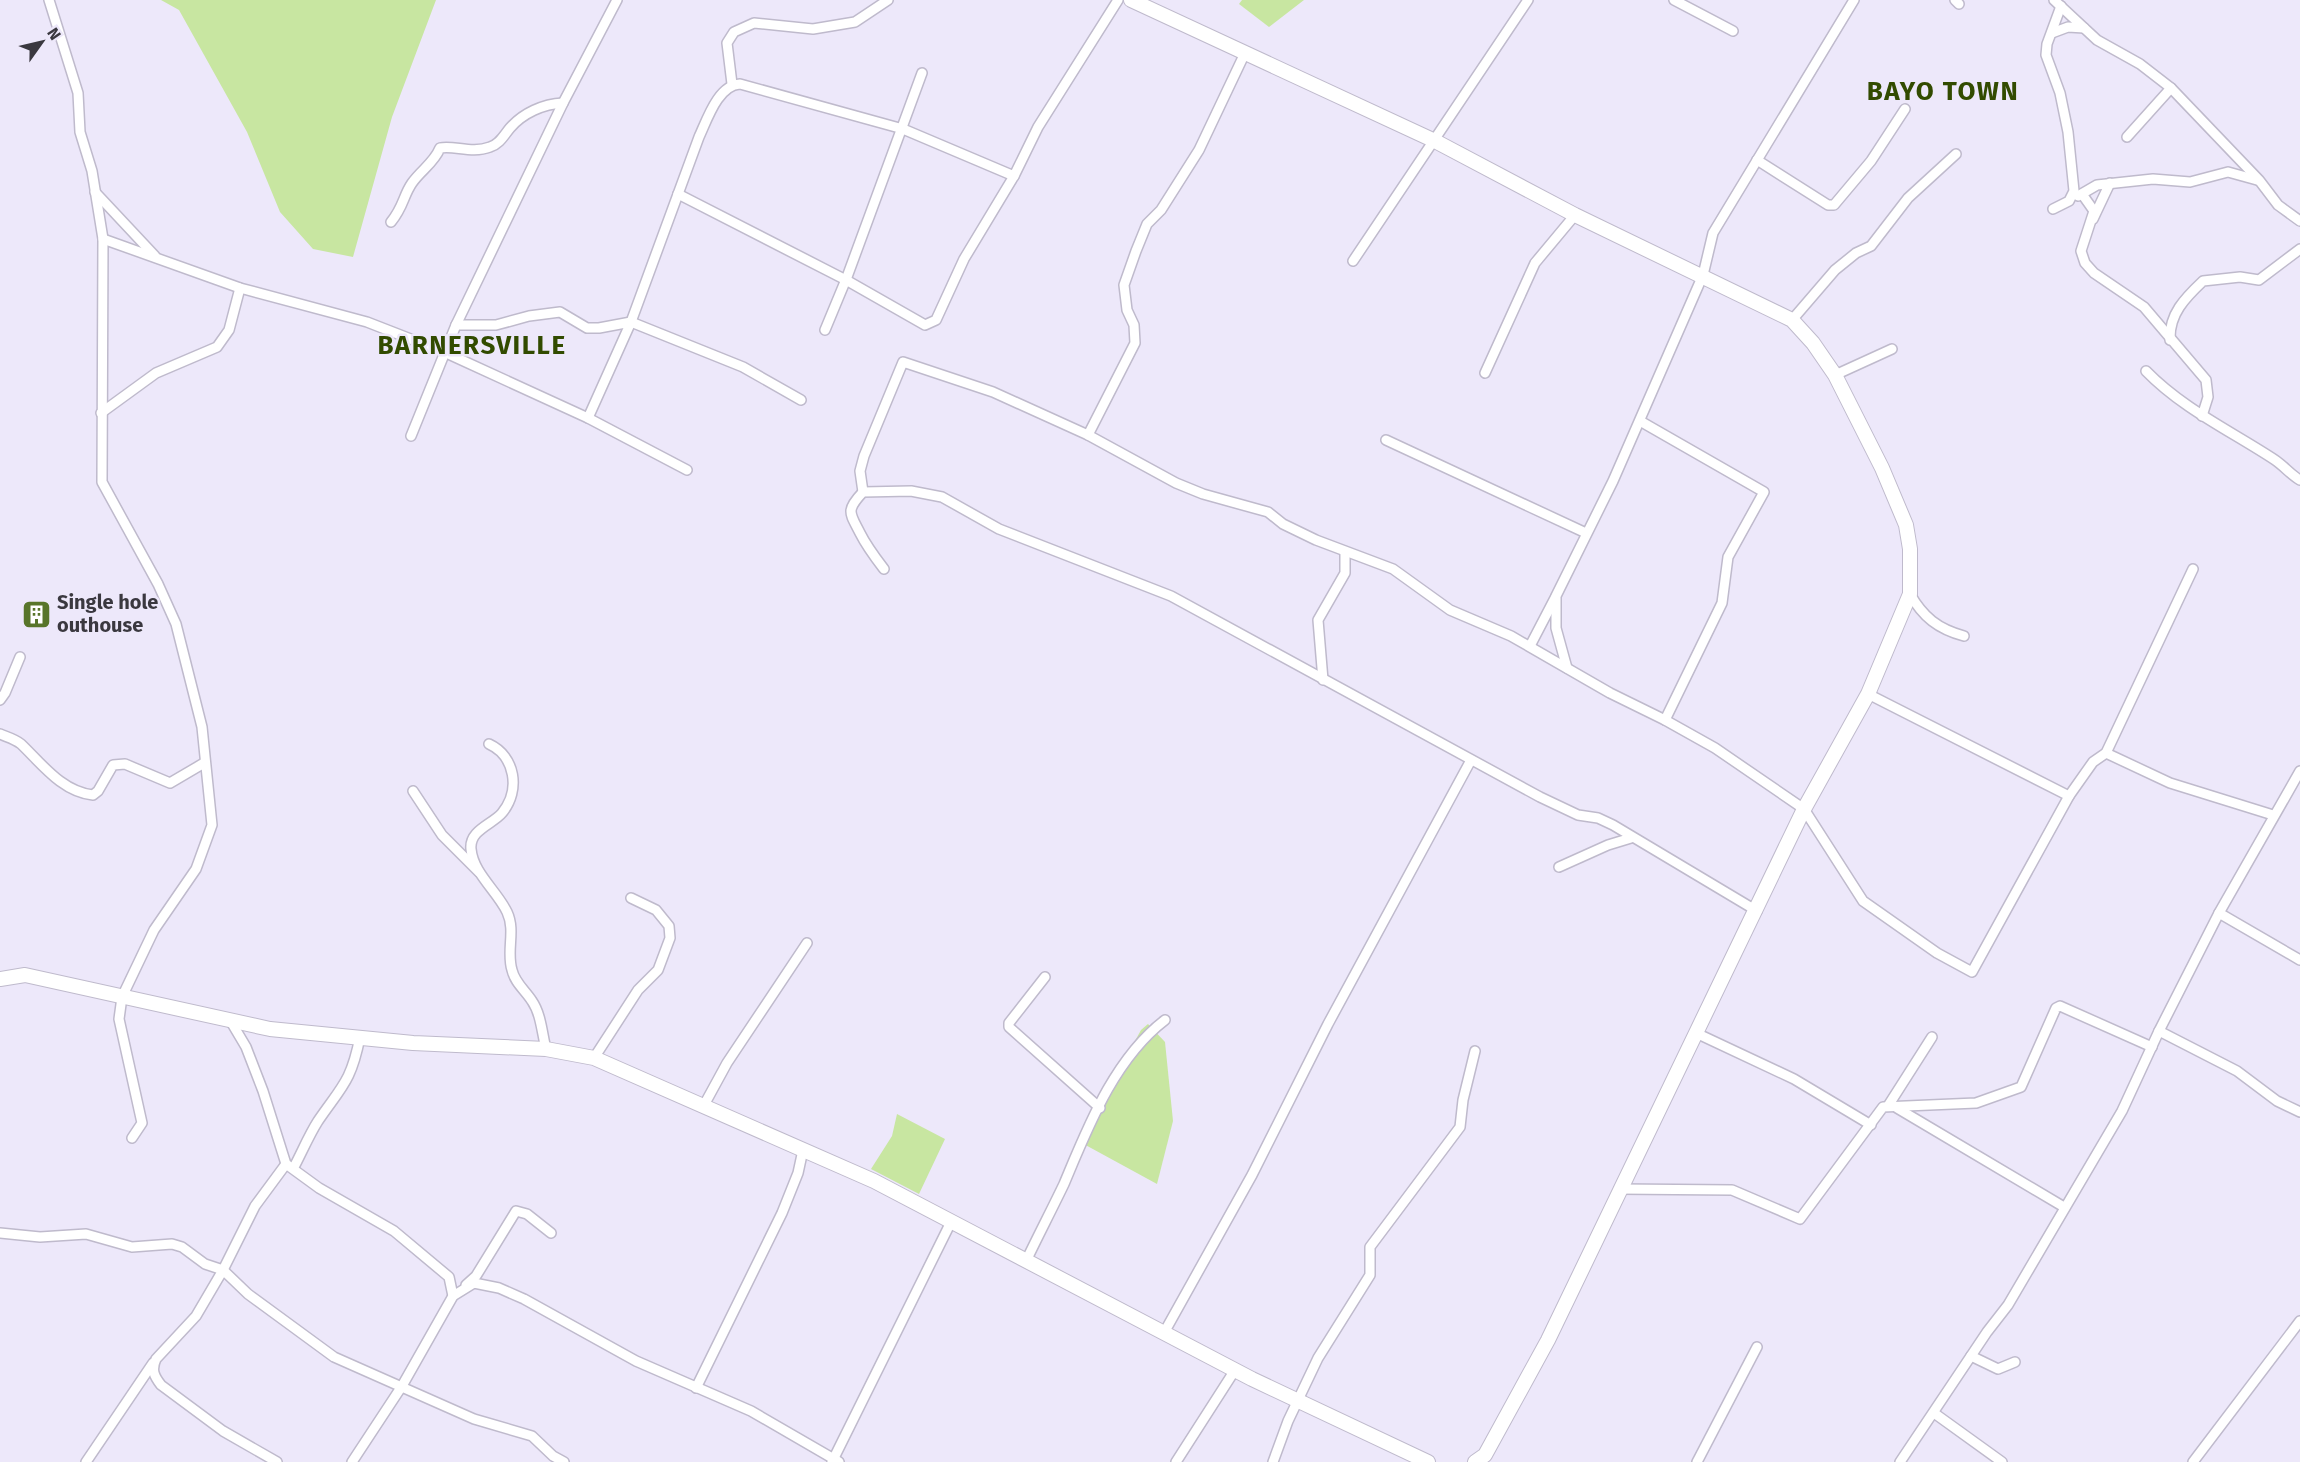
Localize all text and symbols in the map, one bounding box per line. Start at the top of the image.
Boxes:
north arrow [12,12,72,72]
text: N [43,24,65,44]
district label: BAYO TOWN [1867,76,2019,107]
district label: BARNERSVILLE [377,330,567,361]
place label: Single hole outhouse [57,590,158,637]
building icon: Single hole outhouse [20,598,52,630]

